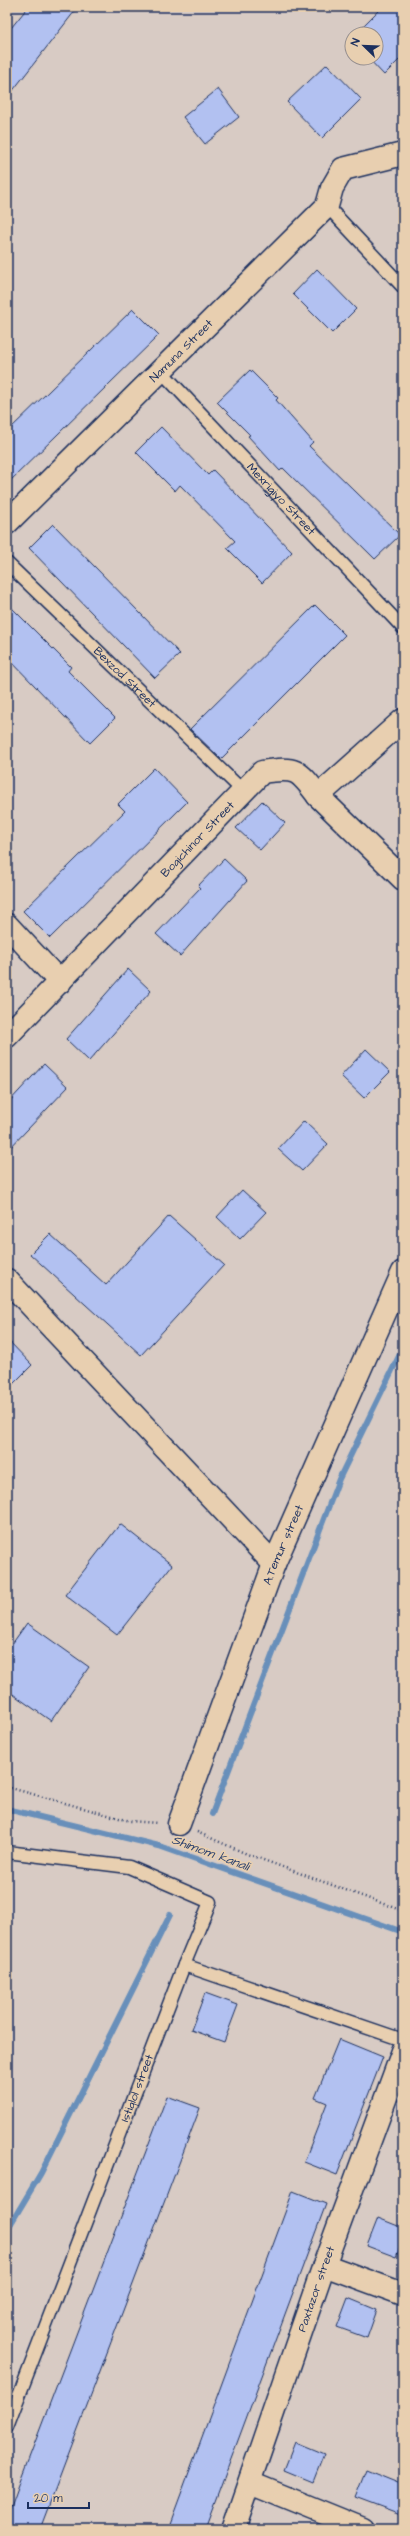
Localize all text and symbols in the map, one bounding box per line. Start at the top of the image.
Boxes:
north arrow [344,26,384,66]
text: N [347,36,364,48]
street label: Namuna Street [146,316,217,386]
street label: Mexrigiyo Street [243,459,319,539]
street label: Bexzod Street [89,643,160,712]
street label: Bogichinor Street [157,797,239,881]
street label: A.Temur street [259,1502,308,1587]
water label: Shimom kanali [169,1831,254,1876]
street label: Istiqlol street [117,2052,158,2125]
street label: Paxtazor street [294,2244,339,2334]
scale bar [28,2484,89,2510]
text: 20 m [34,2490,63,2507]

